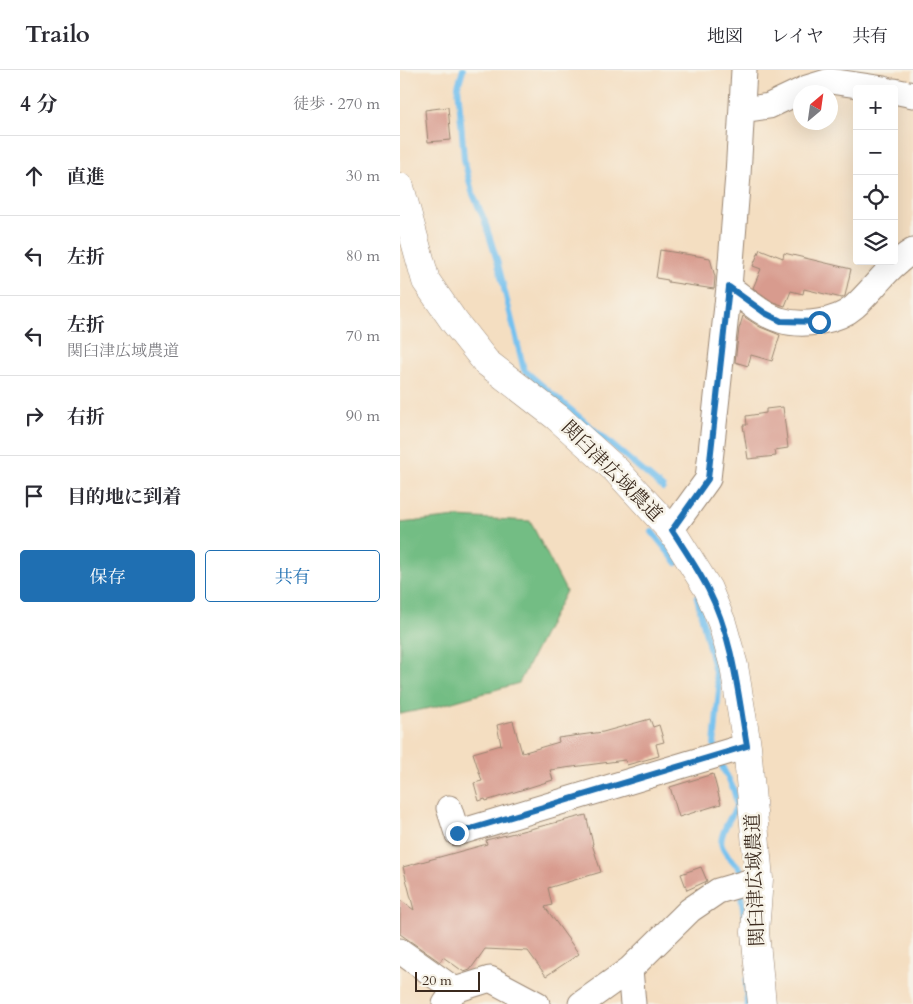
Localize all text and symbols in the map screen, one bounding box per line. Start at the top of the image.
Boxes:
text: Trailo [25,18,90,51]
text: 地図 [707,24,743,49]
text: レイヤ [771,24,824,49]
text: 共有 [852,24,888,49]
north arrow [793,85,838,130]
map controls [853,85,898,265]
button: + [853,85,898,130]
text: 4 分 [20,90,57,119]
text: 徒歩 · 270 m [293,93,380,115]
button: − [853,130,898,175]
icon: ahead [20,162,48,190]
text: 直進 [67,164,105,190]
text: 30 m [346,165,380,187]
button: locate [853,175,898,220]
button: layers [853,220,898,265]
icon: left [20,242,48,270]
text: 左折 [67,244,105,270]
text: 80 m [346,245,380,267]
route start [808,311,831,334]
text: 左折 [67,312,105,338]
icon: left [20,322,48,350]
text: 70 m [346,325,380,347]
text: 関臼津広域農道 [67,340,179,362]
icon: right [20,402,48,430]
text: 右折 [67,404,105,430]
text: 90 m [346,405,380,427]
street label: 関臼津広域農道 [556,415,668,527]
icon: arrive [20,482,48,510]
text: 目的地に到着 [67,484,181,510]
button: 保存 [20,550,195,602]
button: 共有 [205,550,380,602]
street label: 関臼津広域農道 [740,813,770,947]
route end [446,822,469,845]
scale bar [415,969,480,992]
text: 20 m [422,971,452,990]

